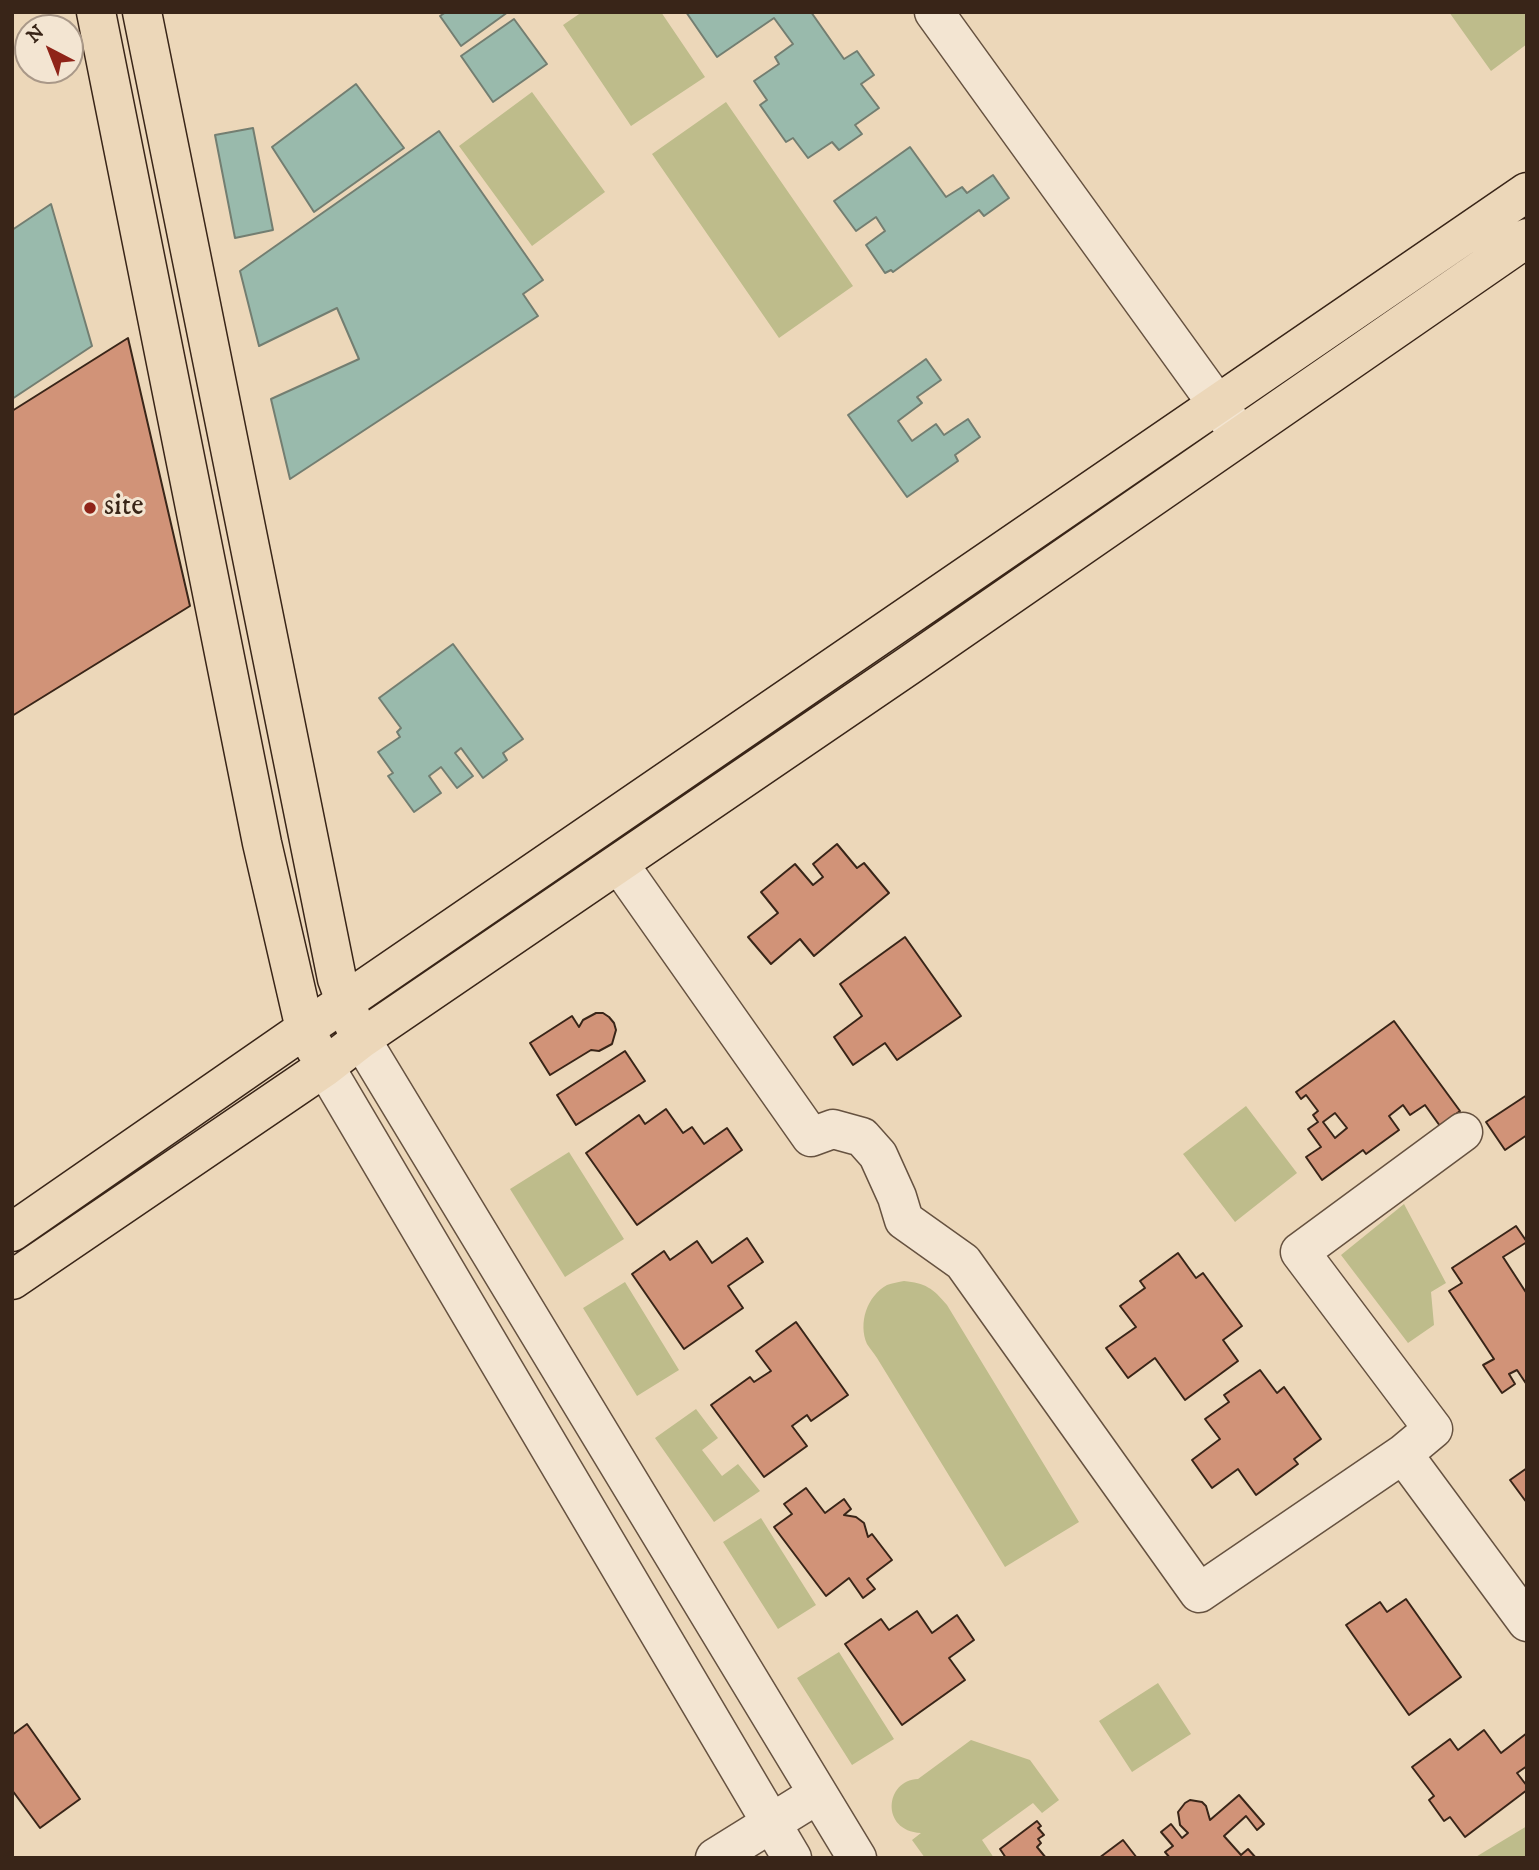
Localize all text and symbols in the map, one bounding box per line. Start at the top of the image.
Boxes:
north arrow [14,14,84,84]
text: N [22,21,49,48]
place label: site [104,490,144,526]
marker: site [82,500,98,516]

